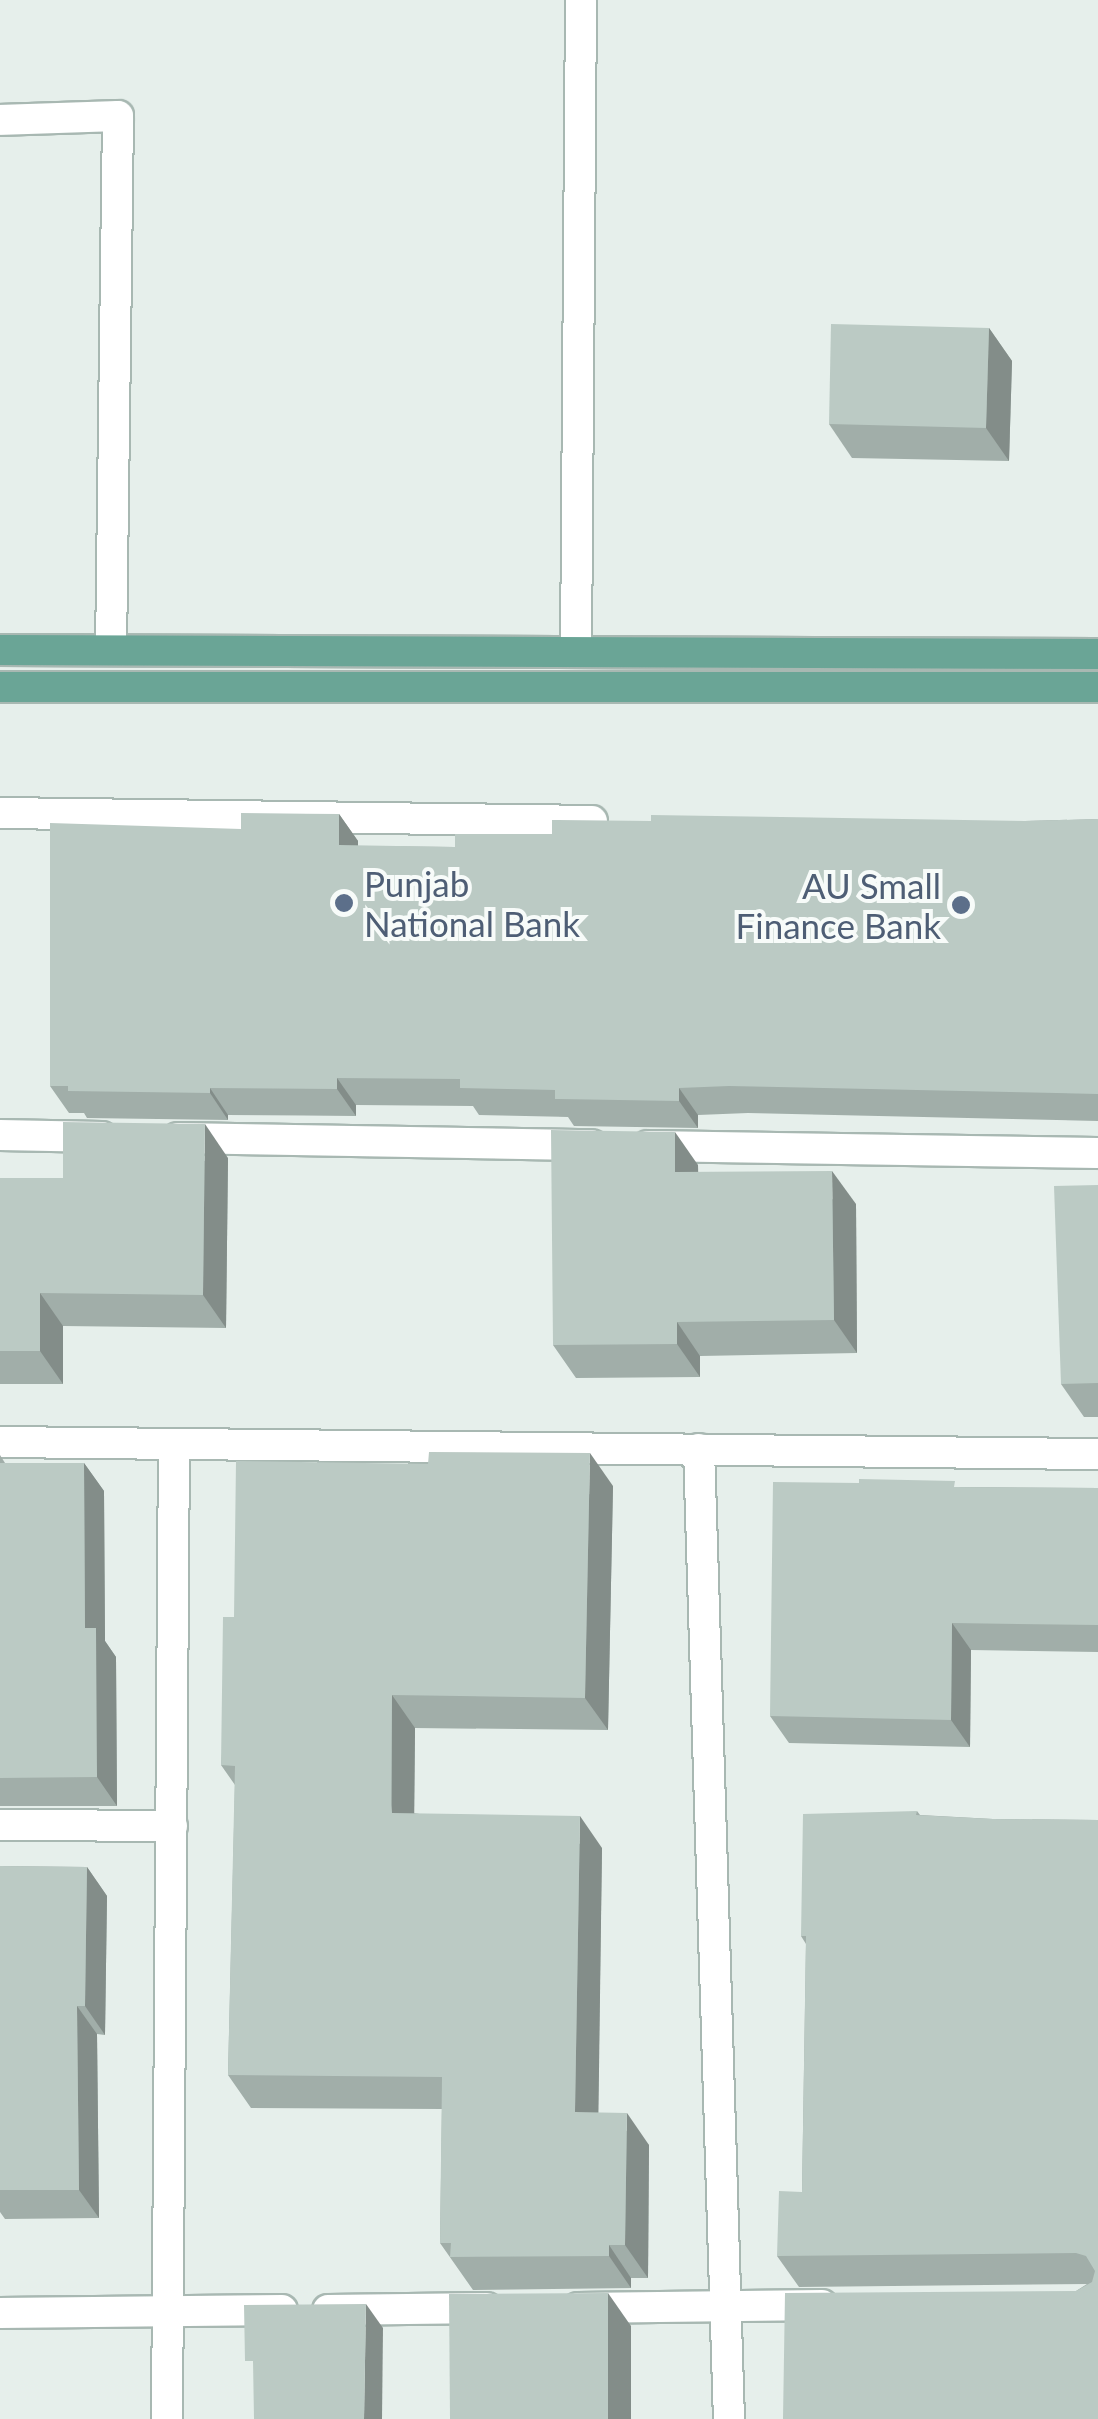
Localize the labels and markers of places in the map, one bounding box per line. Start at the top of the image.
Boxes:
place label: Punjab National Bank [364,862,580,944]
place label: AU Small Finance Bank [736,864,941,946]
marker: Punjab National Bank [333,892,355,914]
marker: AU Small Finance Bank [950,894,972,916]

